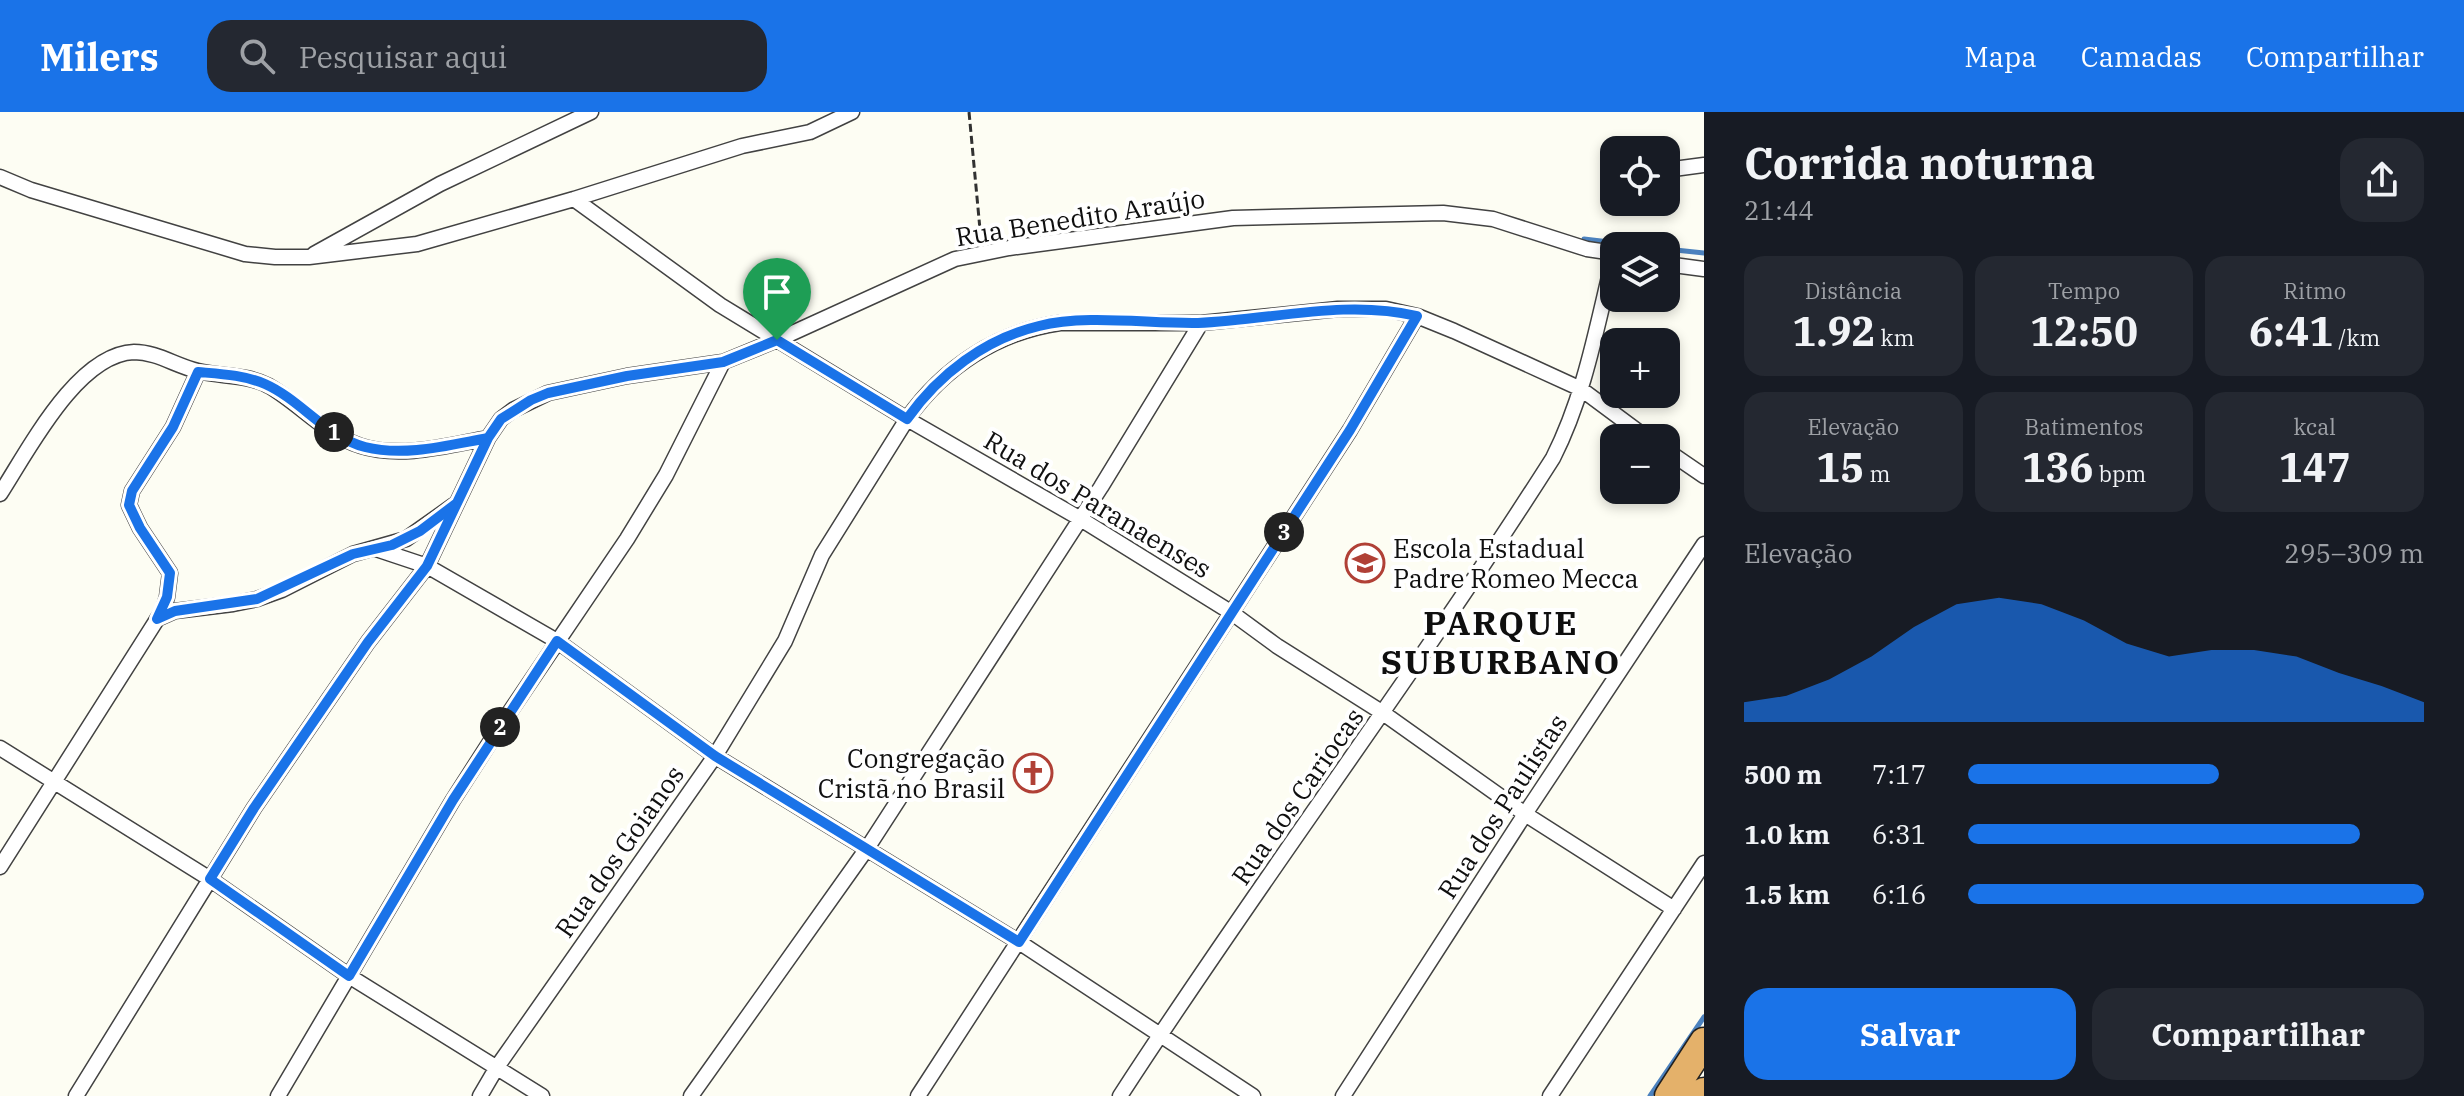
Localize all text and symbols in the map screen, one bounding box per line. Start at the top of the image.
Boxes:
search box [207,20,767,92]
text: Milers [40,32,159,81]
icon: search [235,34,279,78]
text: Pesquisar aqui [299,37,507,76]
text: Mapa [1964,38,2037,75]
text: Camadas [2081,38,2202,75]
text: Compartilhar [2246,38,2424,75]
text: Corrida noturna [1744,134,2095,191]
map controls [1600,136,1680,504]
button: locate [1600,136,1680,216]
button: share [2340,138,2424,222]
street label: Rua Benedito Araújo [953,181,1207,253]
text: 21:44 [1744,193,1814,227]
button: layers [1600,232,1680,312]
pin [743,258,811,340]
icon: arrive [755,270,799,314]
text: Distância [1805,276,1902,305]
text: Tempo [2048,276,2120,305]
text: Ritmo [2283,276,2346,305]
text: 1.92 [1792,305,1876,357]
text: 12:50 [2030,305,2138,357]
text: 6:41 [2249,305,2333,357]
text: km [1876,323,1914,352]
text: /km [2333,323,2380,352]
button: + [1600,328,1680,408]
pin: 1 [314,412,354,452]
text: Elevação [1807,412,1899,441]
text: Batimentos [2025,412,2143,441]
text: kcal [2293,412,2336,441]
text: 1 [327,417,341,446]
street label: Rua dos Paranaenses [978,423,1218,585]
button: − [1600,424,1680,504]
text: 15 [1816,441,1864,493]
text: 136 [2022,441,2094,493]
text: 147 [2279,441,2351,493]
text: m [1864,459,1890,488]
text: bpm [2094,459,2146,488]
pin: 3 [1264,512,1304,552]
text: 3 [1277,517,1291,546]
place label: Escola Estadual Padre Romeo Mecca [1393,531,1639,595]
text: Elevação [1744,536,1852,570]
text: 295–309 m [2284,536,2424,570]
school or university icon: Escola Estadual Padre Romeo Mecca [1344,542,1386,584]
district label: PARQUE SUBURBANO [1381,600,1621,683]
street label: Rua dos Cariocas [1223,701,1371,891]
pin: 2 [480,707,520,747]
street label: Rua dos Paulistas [1430,707,1574,905]
text: 2 [493,712,507,741]
place label: Congregação Cristã no Brasil [818,741,1005,805]
church icon: Congregação Cristã no Brasil [1012,752,1054,794]
text: 500 m [1744,757,1822,791]
text: 7:17 [1872,757,1926,791]
street label: Rua dos Goianos [547,758,691,944]
text: 1.0 km [1744,817,1830,851]
text: 6:31 [1872,817,1926,851]
text: 1.5 km [1744,877,1830,911]
text: 6:16 [1872,877,1926,911]
button: Salvar [1744,988,2076,1080]
button: Compartilhar [2092,988,2424,1080]

